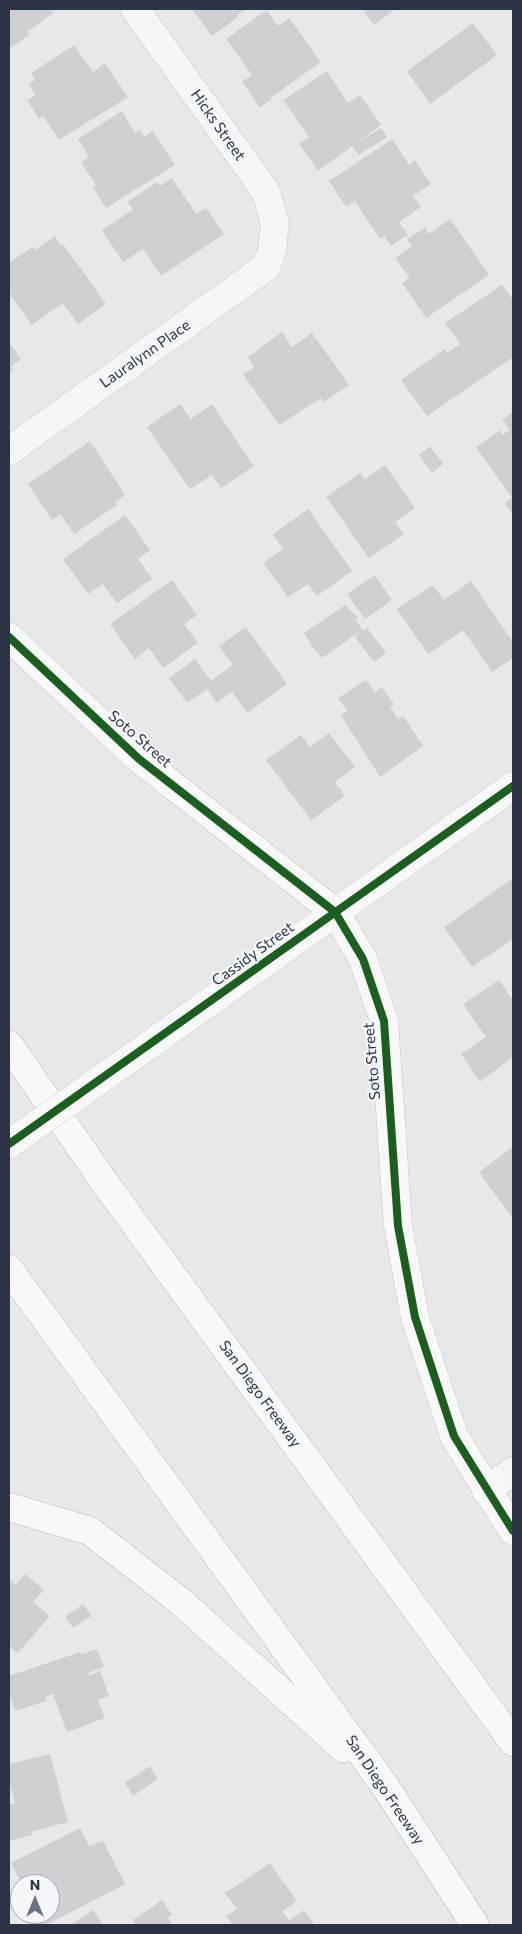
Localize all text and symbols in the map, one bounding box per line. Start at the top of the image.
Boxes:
street label: Hicks Street [187,86,249,164]
street label: Lauralynn Place [96,316,194,392]
street label: Soto Street [105,707,175,771]
street label: Cassidy Street [208,918,298,990]
street label: Soto Street [360,1021,384,1101]
street label: San Diego Freeway [215,1337,305,1451]
street label: San Diego Freeway [342,1732,428,1848]
north arrow [10,1874,60,1924]
text: N [30,1876,40,1893]

